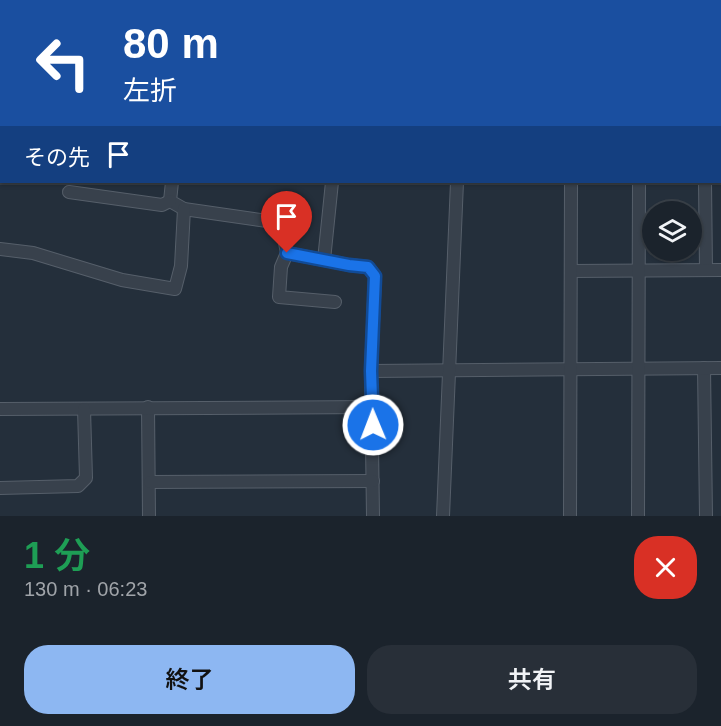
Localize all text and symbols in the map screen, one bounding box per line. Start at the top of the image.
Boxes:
text: 80 m [123,20,219,67]
icon: left [24,24,102,102]
text: 左折 [123,76,177,106]
icon: arrive [102,138,135,171]
text: その先 [24,145,90,170]
pin [261,191,312,253]
icon: arrive [270,200,303,233]
map controls [642,201,702,261]
button: layers [642,201,702,261]
position arrow [341,393,405,457]
text: 1 分 [24,535,90,576]
button: close [634,536,697,599]
text: 130 m · 06:23 [24,578,147,600]
button: 終了 [24,645,355,714]
button: 共有 [367,645,697,714]

